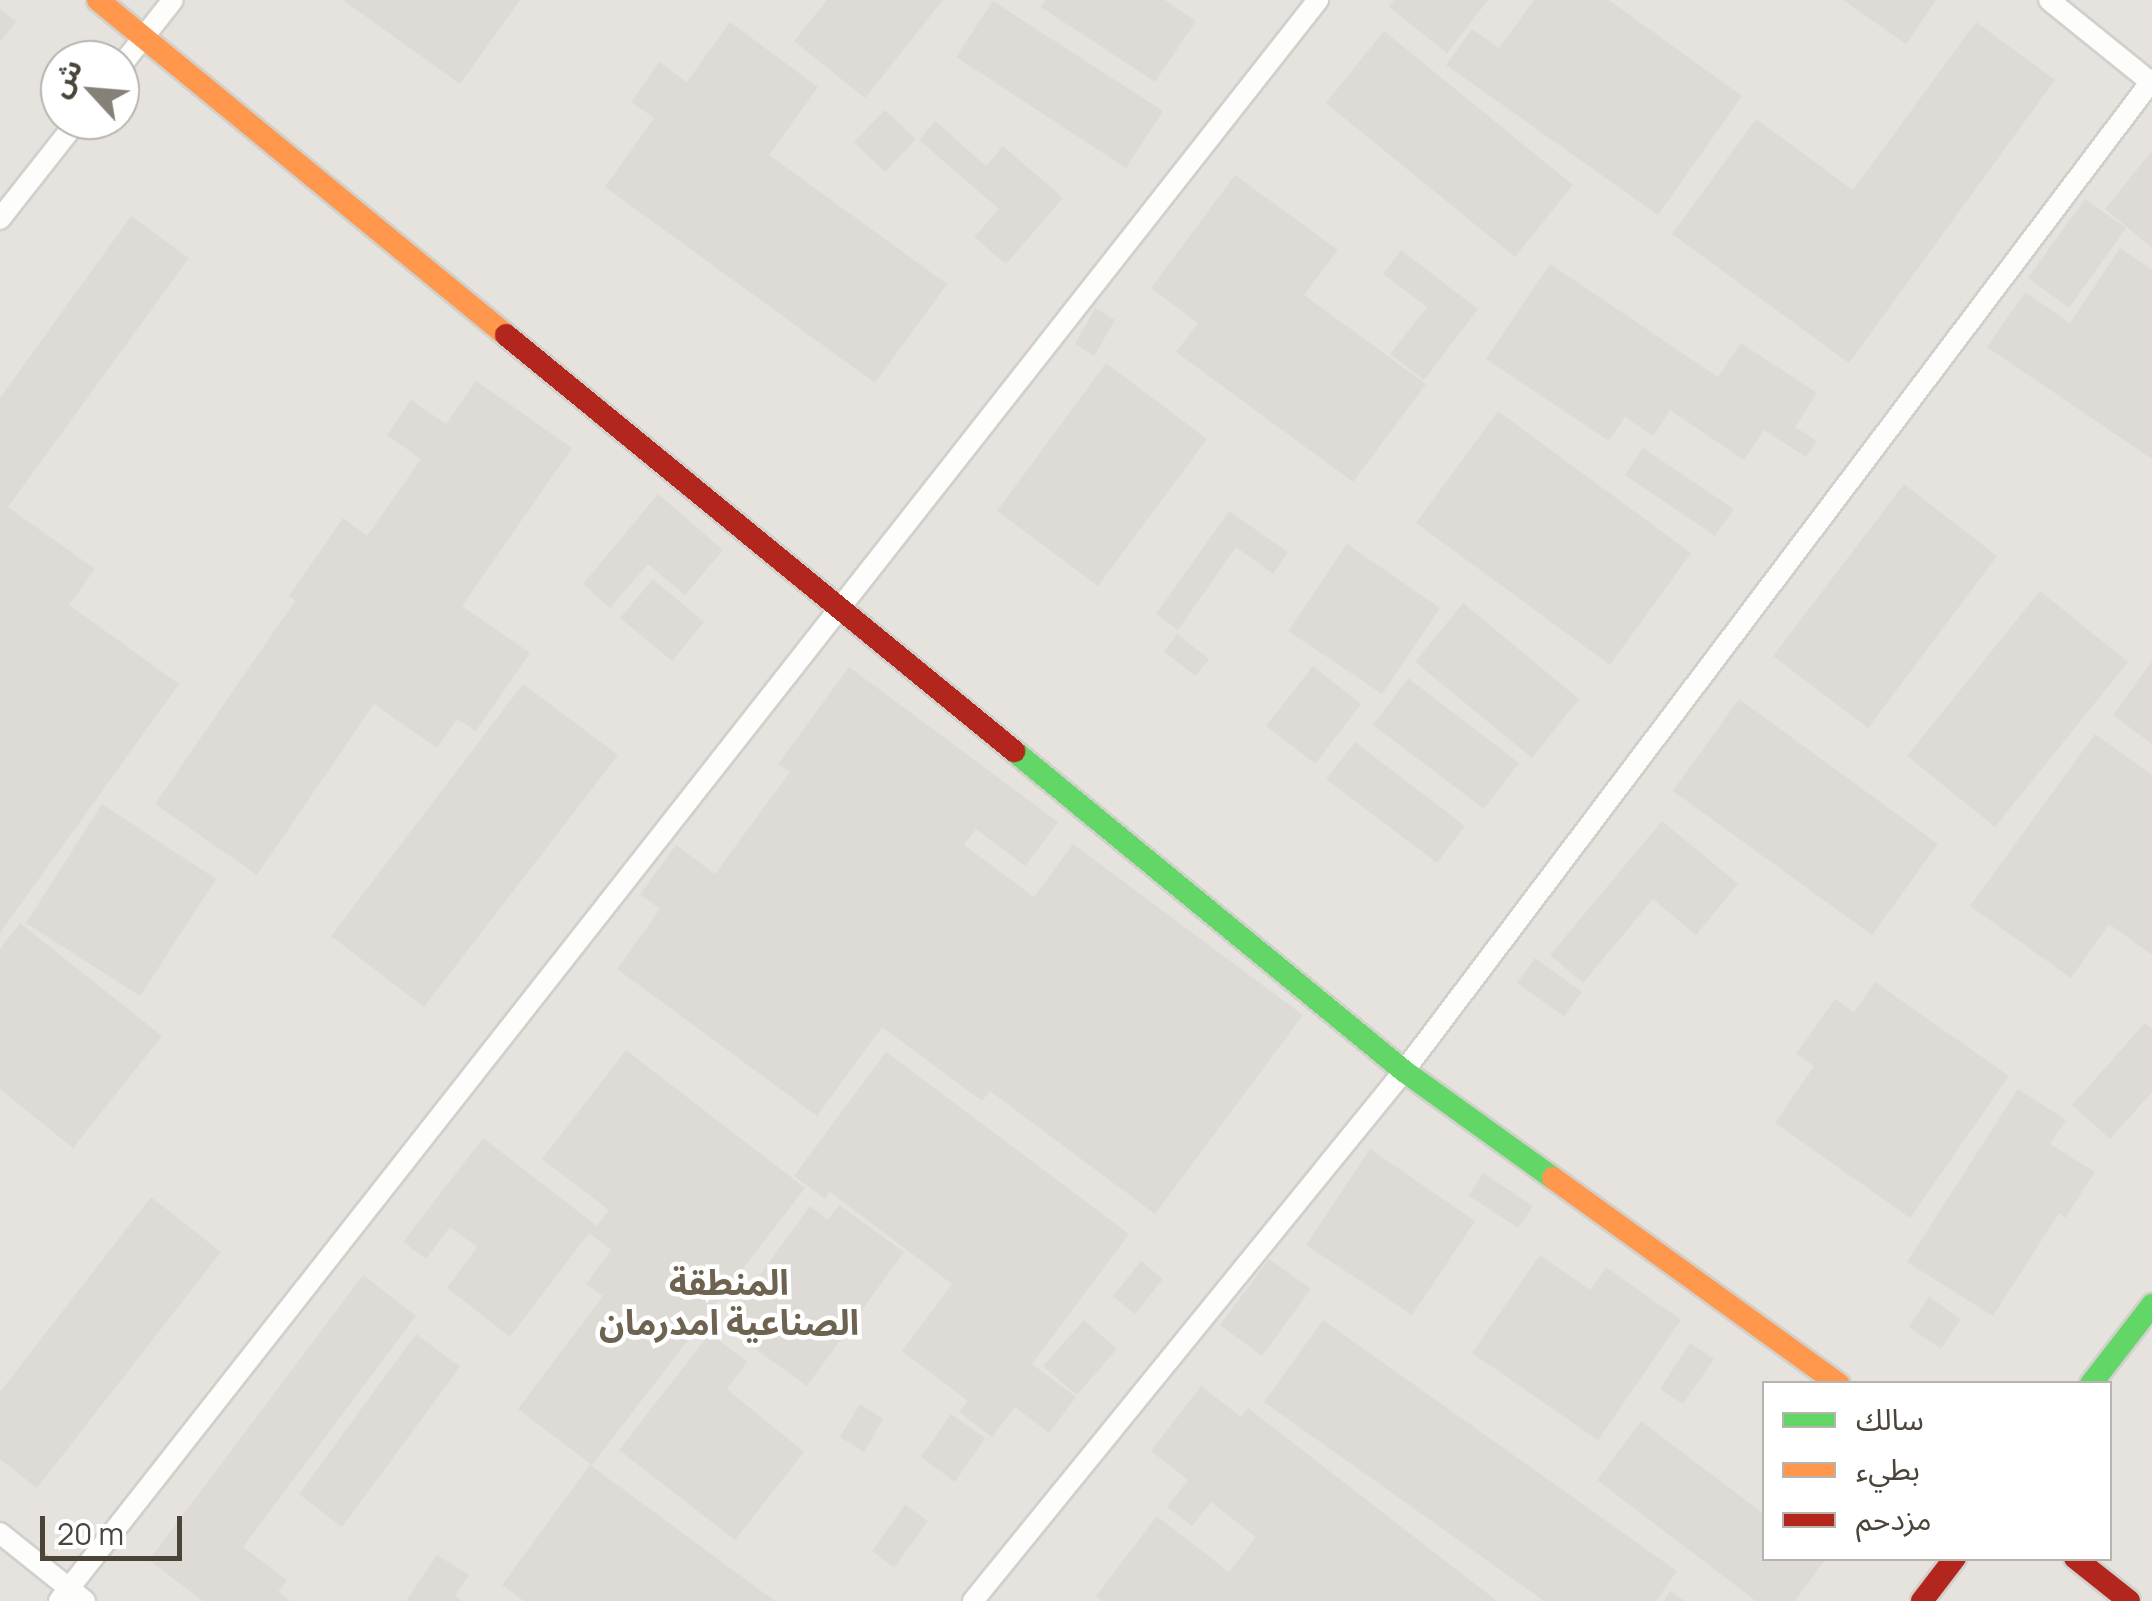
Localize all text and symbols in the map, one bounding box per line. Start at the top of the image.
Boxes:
north arrow [40,40,140,140]
text: ش [39,52,90,103]
district label: المنطقة الصناعية امدرمان [599,1261,859,1343]
legend [1762,1381,2112,1561]
text: سالك [1856,1398,1924,1439]
text: بطيء [1856,1448,1920,1489]
scale bar [45,1496,188,1558]
text: مزدحم [1856,1498,1932,1539]
text: 20 m [57,1513,124,1554]

